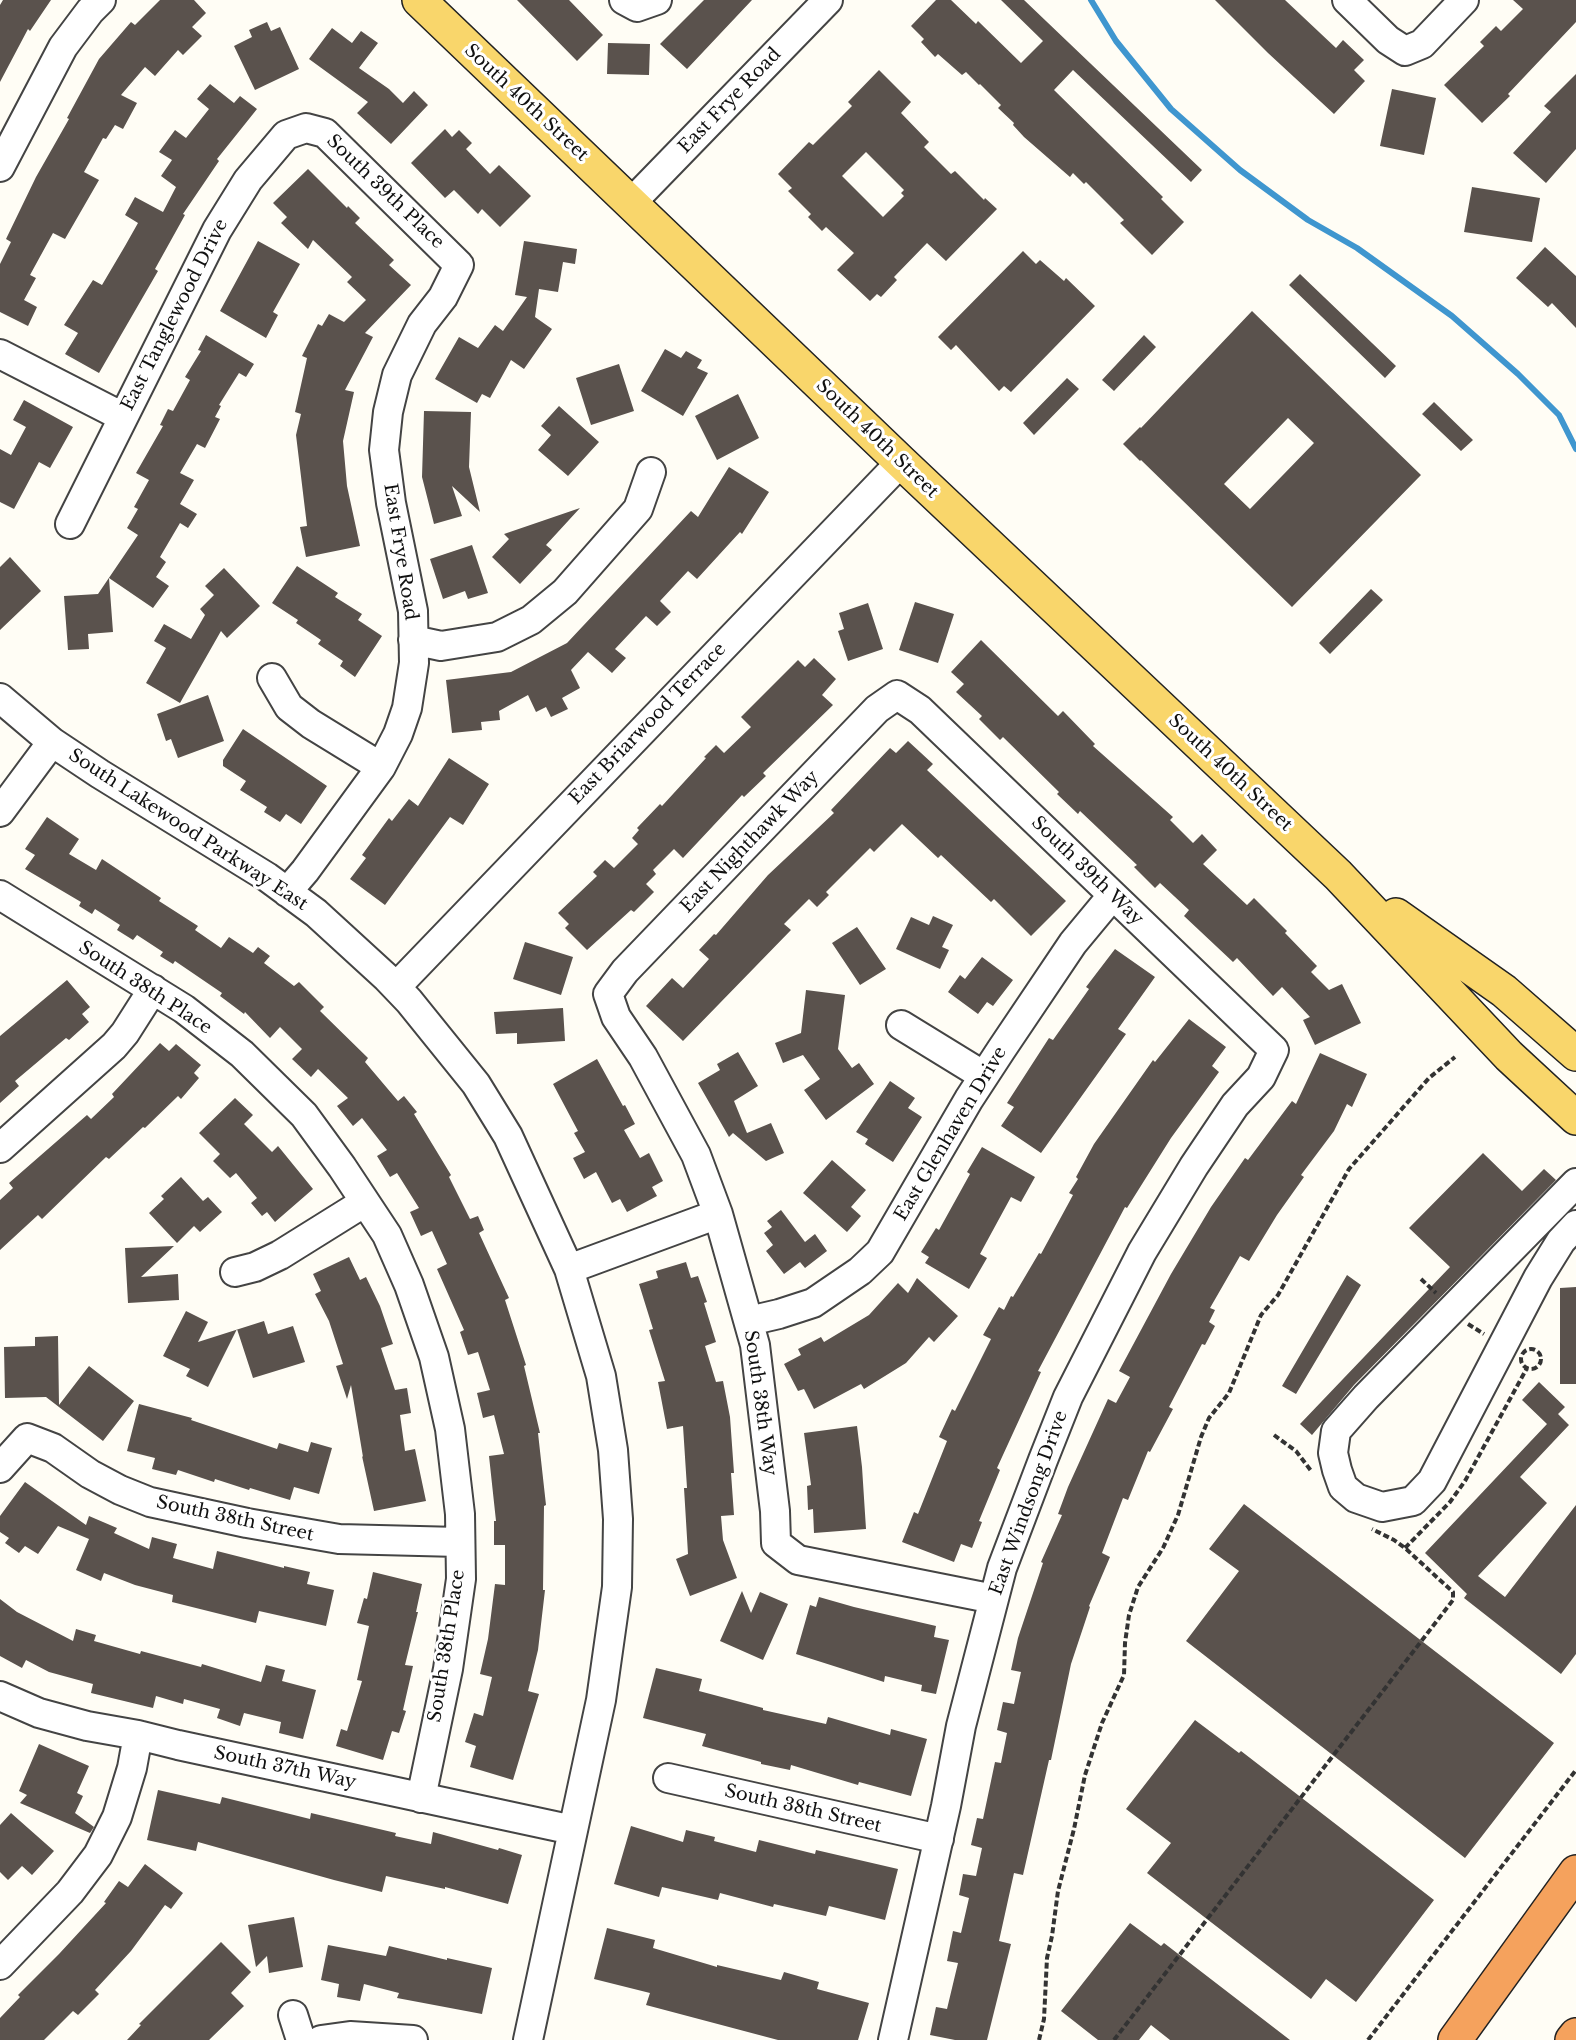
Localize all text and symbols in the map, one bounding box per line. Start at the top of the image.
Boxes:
street label: South 40th Street [460,40,592,166]
street label: East Frye Road [674,44,786,158]
street label: South 39th Place [322,130,448,254]
street label: East Tanglewood Drive [117,216,233,414]
street label: South 40th Street [811,375,943,503]
street label: East Frye Road [379,482,421,622]
street label: East Briarwood Terrace [565,639,731,809]
street label: South 40th Street [1164,710,1296,836]
street label: South Lakewood Parkway East [65,745,311,915]
street label: East Nighthawk Way [676,766,824,918]
street label: South 39th Way [1026,812,1148,930]
street label: South 38th Place [74,937,216,1039]
street label: East Glenhaven Drive [890,1043,1012,1225]
street label: South 38th Way [739,1329,781,1477]
street label: East Windsong Drive [986,1408,1072,1598]
street label: South 38th Street [154,1492,316,1546]
street label: South 38th Place [424,1568,470,1724]
street label: South 37th Way [212,1742,358,1794]
street label: South 38th Street [722,1780,884,1838]

